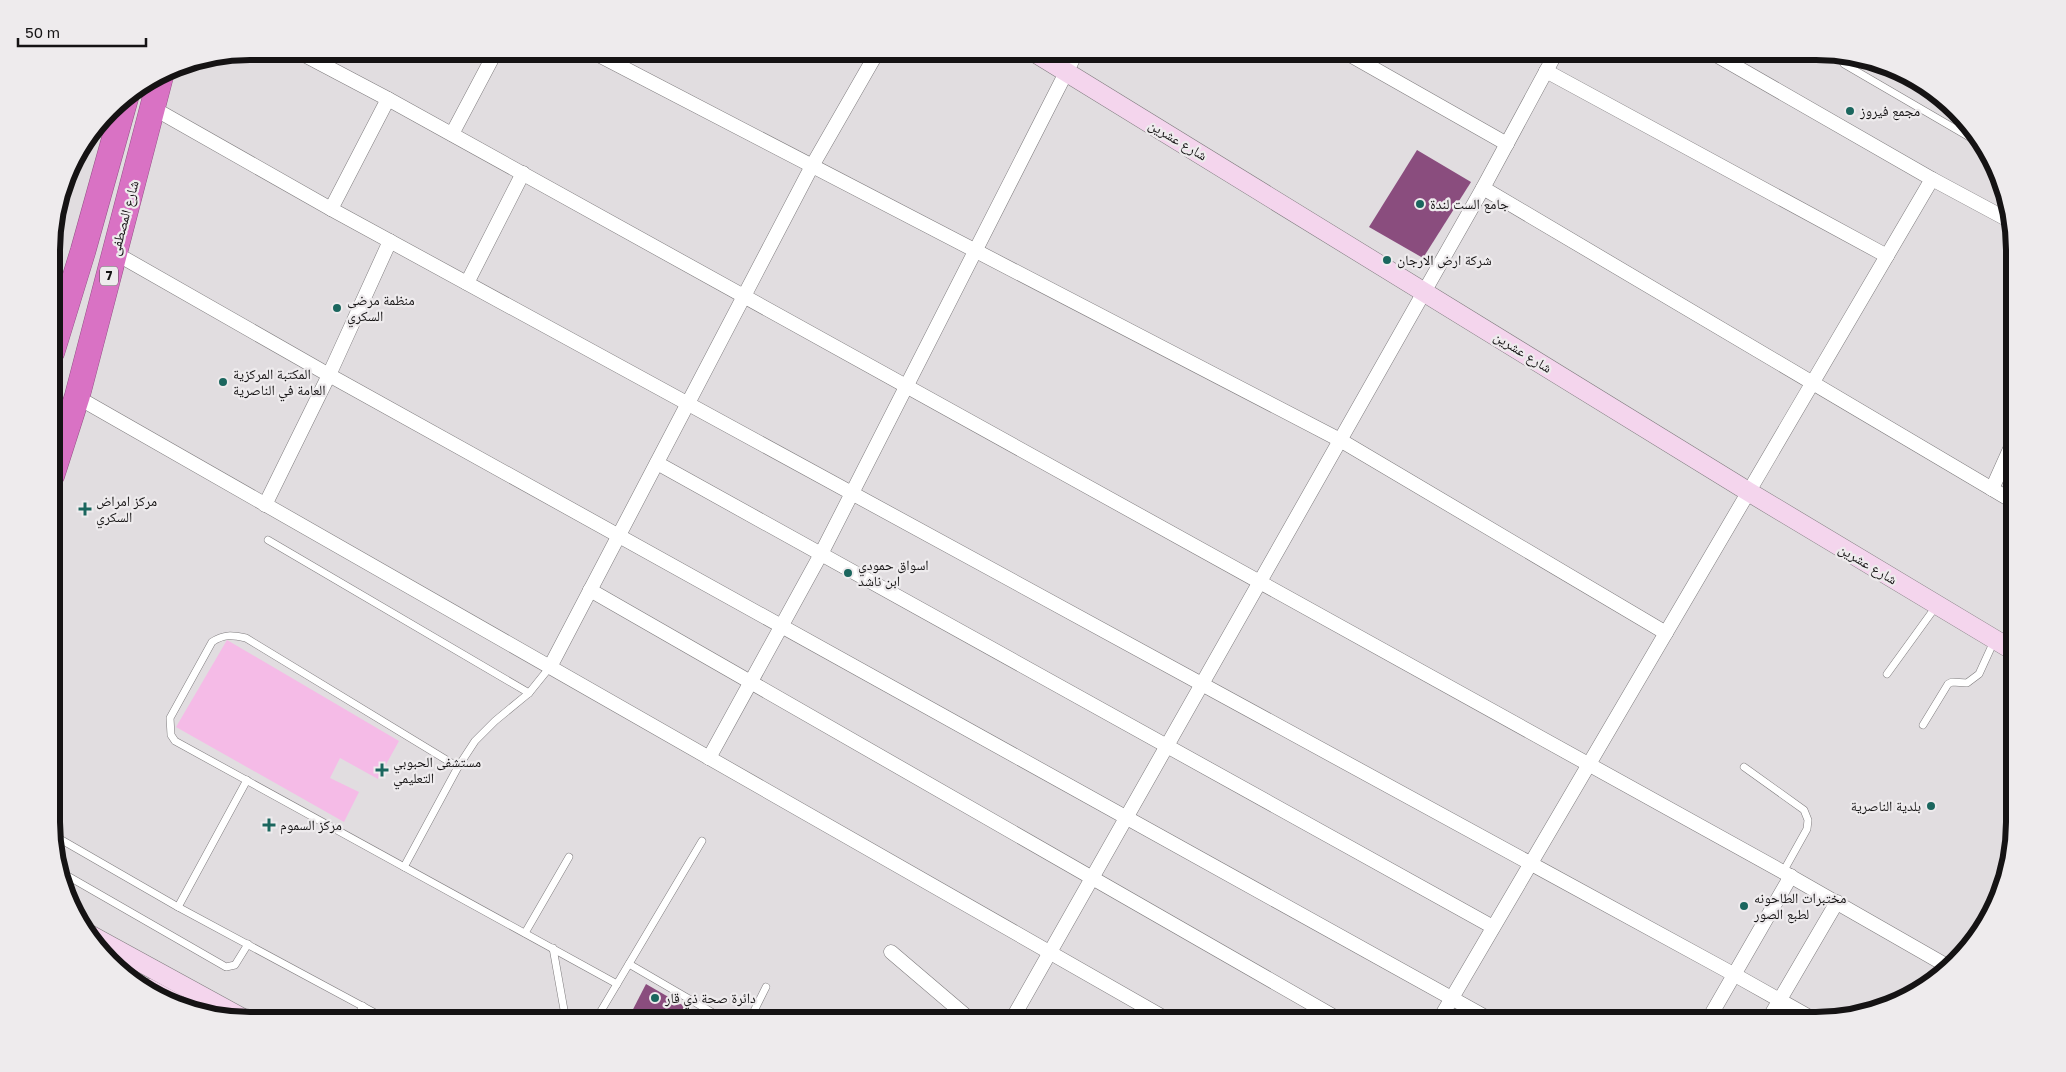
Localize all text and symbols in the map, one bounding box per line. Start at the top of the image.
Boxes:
scale bar [18,15,145,47]
text: 50 m [25,23,60,41]
place label: مجمع فيروز [1859,102,1920,121]
marker: مجمع فيروز [1844,105,1856,117]
street label: شارع عشرين [1145,116,1211,165]
street label: شارع المصطفى [105,179,144,258]
place label: جامع الست لندة [1430,195,1509,214]
marker: جامع الست لندة [1414,198,1426,210]
place label: شركة ارض الارجان [1397,251,1492,269]
marker: شركة ارض الارجان [1381,254,1393,266]
road number: 7 [100,266,118,286]
place label: منظمة مرضى السكري [347,291,415,328]
marker: منظمة مرضى السكري [331,302,343,314]
street label: شارع عشرين [1490,327,1555,378]
place label: المكتبة المركزية العامة في الناصرية [233,365,326,402]
marker: المكتبة المركزية العامة في الناصرية [217,376,229,388]
place label: مركز امراض السكري [96,492,157,529]
marker: مركز امراض السكري [78,502,92,516]
street label: شارع عشرين [1835,540,1901,589]
place label: اسواق حمودي ابن ناشد [858,556,929,590]
marker: اسواق حمودي ابن ناشد [842,567,854,579]
place label: مستشفى الحبوبي التعليمي [393,753,481,790]
marker: مستشفى الحبوبي التعليمي [375,763,389,777]
place label: بلدية الناصرية [1851,797,1921,815]
marker: بلدية الناصرية [1925,800,1937,812]
place label: مركز السموم [280,816,342,835]
marker: مركز السموم [262,818,276,832]
place label: مختبرات الطاحونه لطبع الصور [1753,889,1846,924]
marker: مختبرات الطاحونه لطبع الصور [1738,900,1750,912]
place label: دائرة صحة ذي قار [664,989,756,1010]
marker: دائرة صحة ذي قار [649,992,661,1004]

